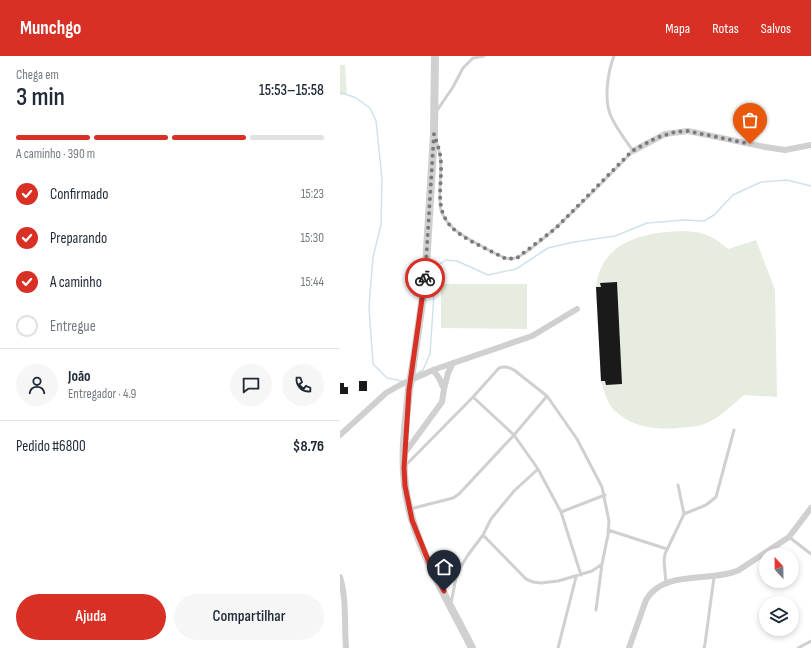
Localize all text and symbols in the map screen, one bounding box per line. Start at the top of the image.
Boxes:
text: Munchgo [20,17,81,40]
text: Mapa [665,20,690,37]
text: Rotas [712,20,739,37]
text: Salvos [761,20,791,37]
text: Chega em [16,67,59,83]
text: 15:53–15:58 [259,81,324,100]
text: 3 min [16,82,65,113]
pin [733,103,767,144]
icon: bag [739,109,761,131]
text: A caminho · 390 m [16,146,95,162]
icon: check [16,183,38,205]
text: Confirmado [50,185,109,204]
text: 15:23 [301,186,324,202]
icon: check [16,227,38,249]
text: Preparando [50,229,107,248]
text: 15:30 [301,230,324,246]
courier [405,258,445,298]
icon: bike [414,267,436,289]
icon: check [16,271,38,293]
text: A caminho [50,273,102,292]
text: 15:44 [301,274,324,290]
text: Entregue [50,317,96,336]
button: person [16,364,58,406]
button: chat [230,364,272,406]
button: phone [282,364,324,406]
text: João [68,367,91,386]
text: Entregador · 4.9 [68,386,136,402]
text: Pedido #6800 [16,437,86,456]
text: $8.76 [293,437,324,456]
north arrow [759,548,799,588]
map controls [759,548,799,636]
pin [427,550,461,591]
icon: home [433,556,455,578]
button: Ajuda [16,594,166,640]
button: Compartilhar [174,594,324,640]
button: layers [759,596,799,636]

